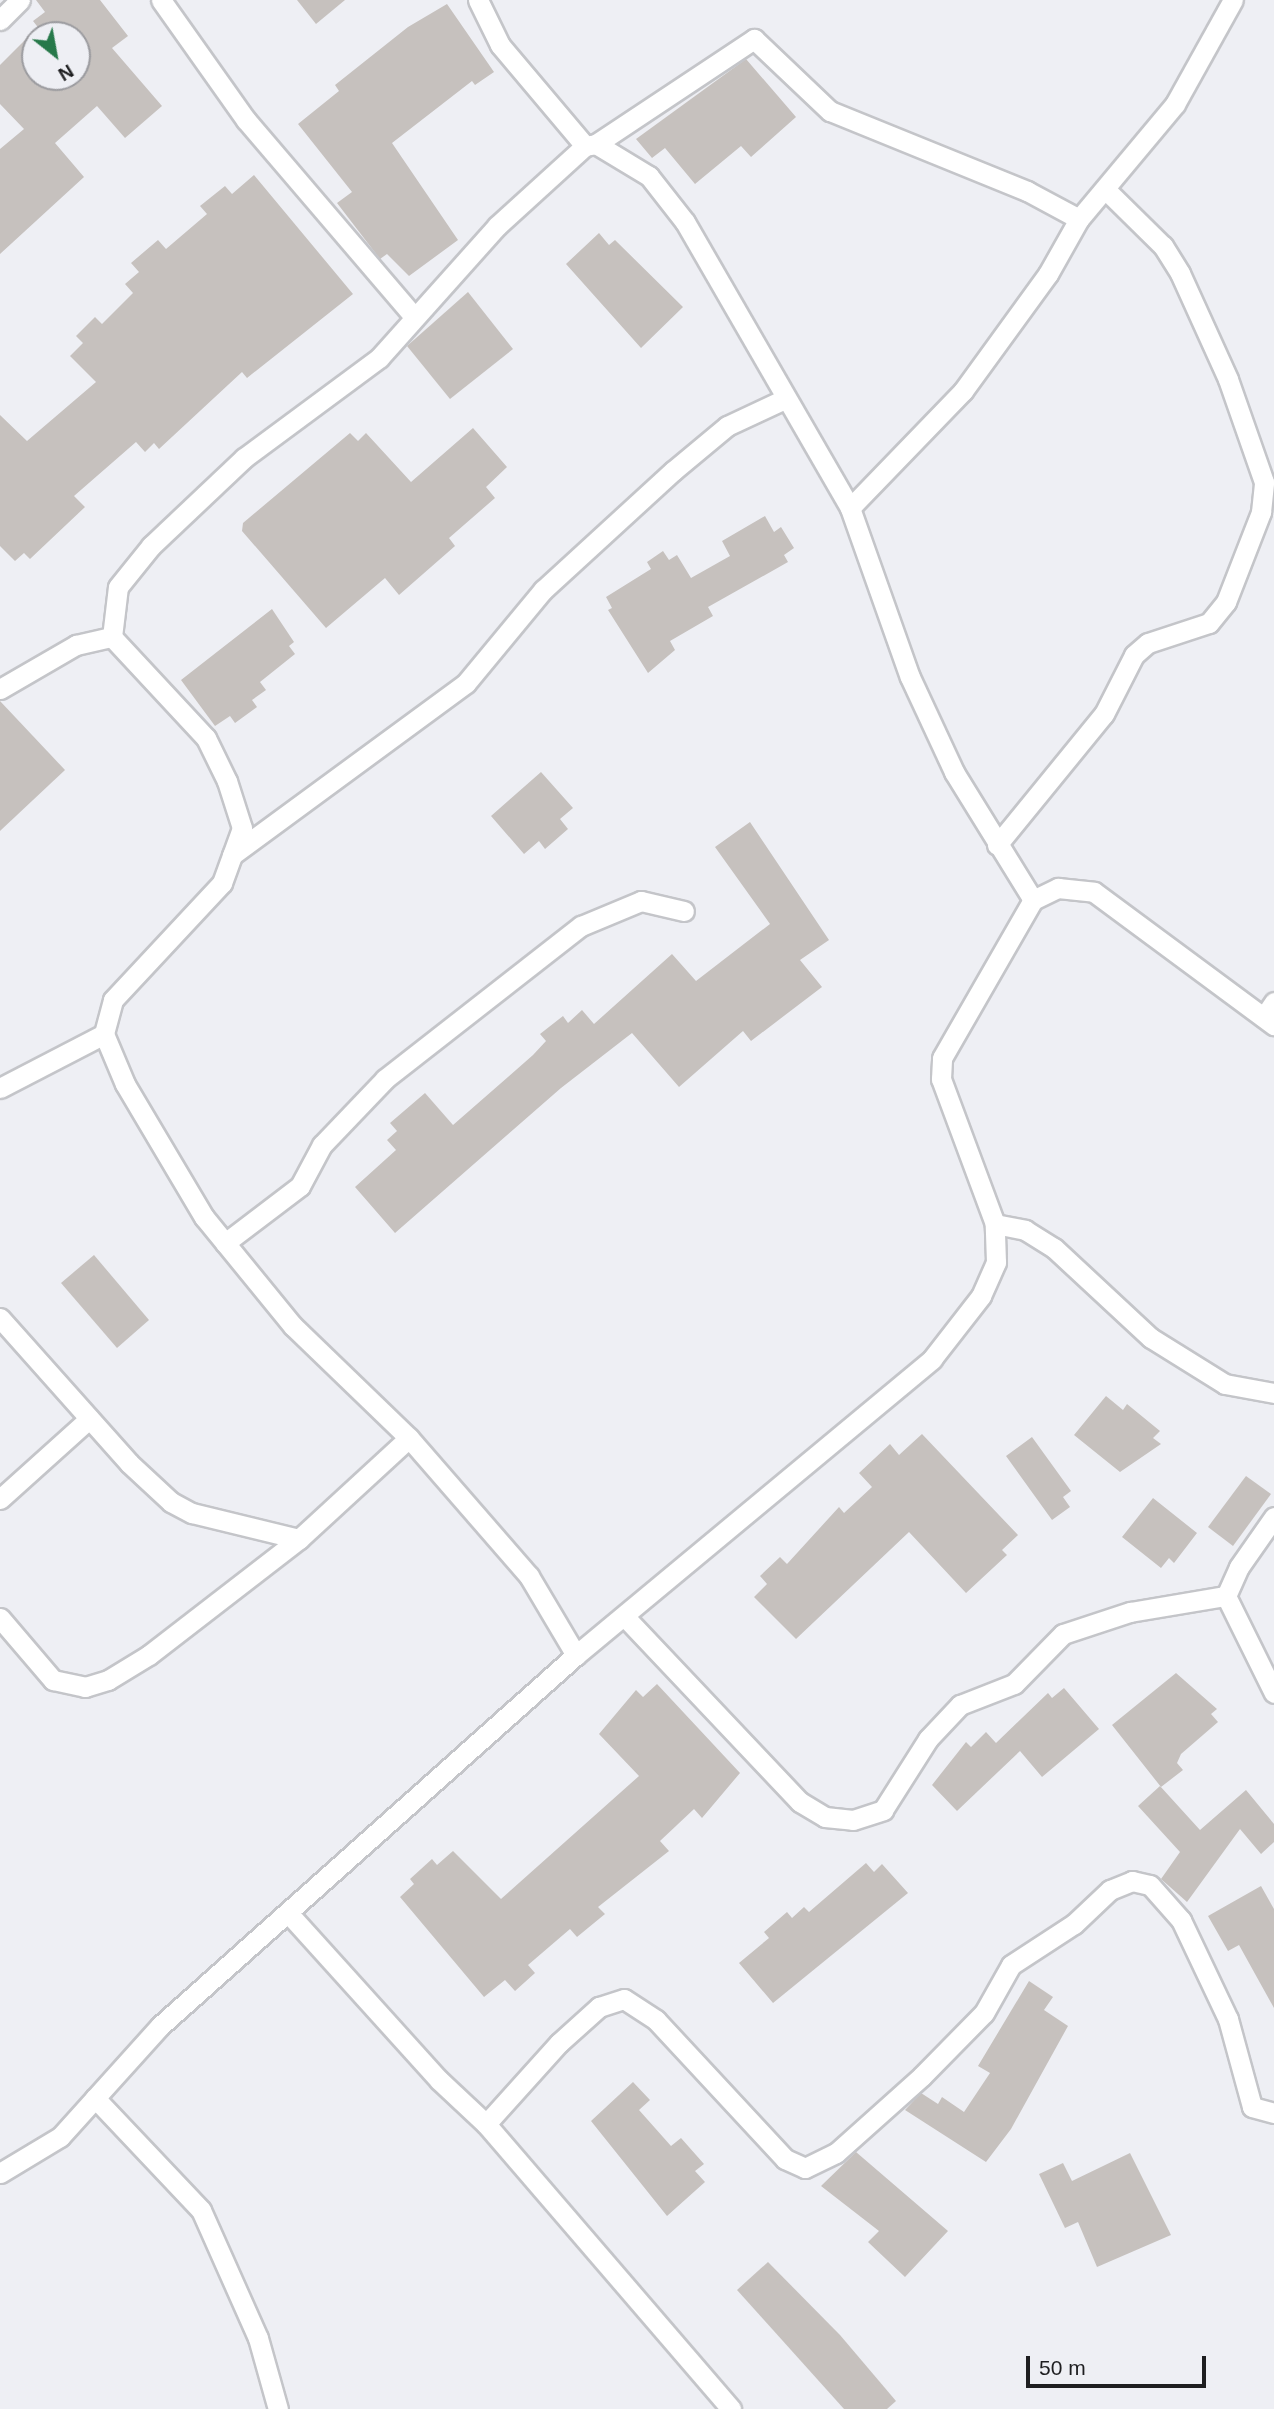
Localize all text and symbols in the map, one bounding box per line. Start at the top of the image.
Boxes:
north arrow [21,21,91,91]
text: N [55,60,77,85]
scale bar [1029,2342,1209,2386]
text: 50 m [1039,2356,1086,2379]

